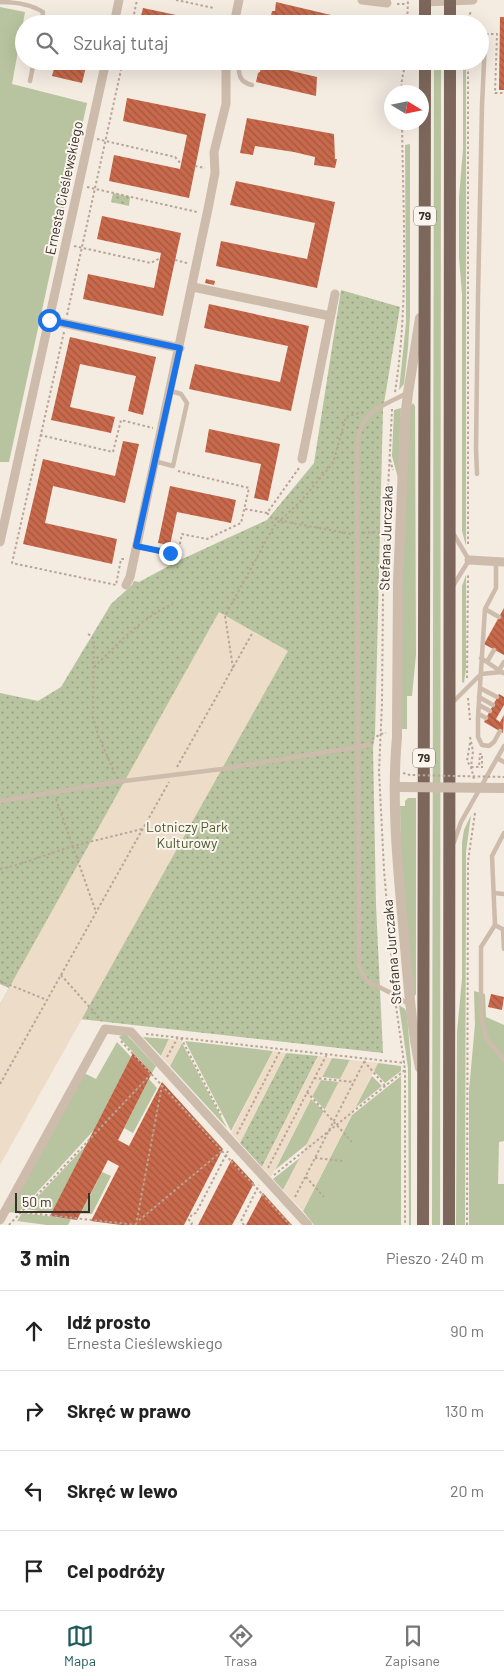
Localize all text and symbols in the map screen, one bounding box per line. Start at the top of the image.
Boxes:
search box [15,15,489,70]
icon: search [33,29,61,57]
text: Szukaj tutaj [73,31,169,54]
north arrow [384,85,429,130]
street label: Ernesta Cieślewskiego [41,119,86,256]
road number: 79 [414,207,436,226]
route start [38,309,61,332]
street label: Stefana Jurczaka [375,485,396,591]
route end [159,542,182,565]
road number: 79 [413,748,435,768]
park label: Lotniczy Park Kulturowy [146,818,228,851]
street label: Stefana Jurczaka [378,899,405,1005]
scale bar [15,1190,90,1213]
text: 50 m [22,1193,51,1210]
text: 3 min [20,1245,70,1270]
text: Pieszo · 240 m [386,1248,484,1267]
text: Idź prosto [67,1310,151,1333]
icon: ahead [20,1317,48,1345]
text: 90 m [450,1321,484,1340]
text: Ernesta Cieślewskiego [67,1333,223,1352]
icon: right [20,1397,48,1425]
text: Skręć w prawo [67,1399,191,1422]
text: 130 m [445,1401,484,1420]
icon: left [20,1477,48,1505]
text: Skręć w lewo [67,1479,178,1502]
text: 20 m [450,1481,484,1500]
icon: arrive [20,1557,48,1585]
text: Cel podróży [67,1559,165,1582]
tab: Mapa [64,1622,96,1669]
tab: Trasa [224,1622,257,1669]
tab: Zapisane [385,1622,440,1669]

